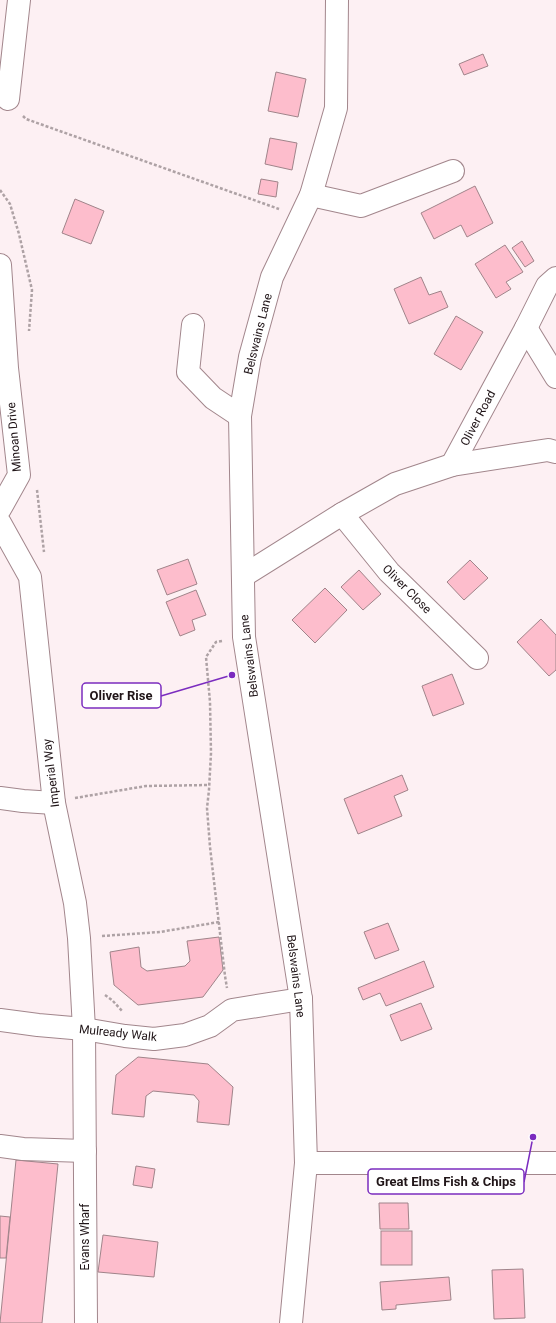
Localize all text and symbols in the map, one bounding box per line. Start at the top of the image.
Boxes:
street label: Belswains Lane [241,292,275,376]
street label: Oliver Road [458,388,498,448]
street label: Minoan Drive [4,402,24,472]
street label: Oliver Close [380,562,434,616]
street label: Belswains Lane [237,614,261,698]
callout: Oliver Rise [82,683,161,708]
text: Oliver Rise [90,688,152,703]
street label: Imperial Way [40,738,62,808]
street label: Belswains Lane [284,934,308,1018]
street label: Mulready Walk [78,1022,159,1044]
callout: Great Elms Fish & Chips [368,1169,524,1194]
text: Great Elms Fish & Chips [376,1174,516,1189]
street label: Evans Wharf [78,1203,92,1270]

